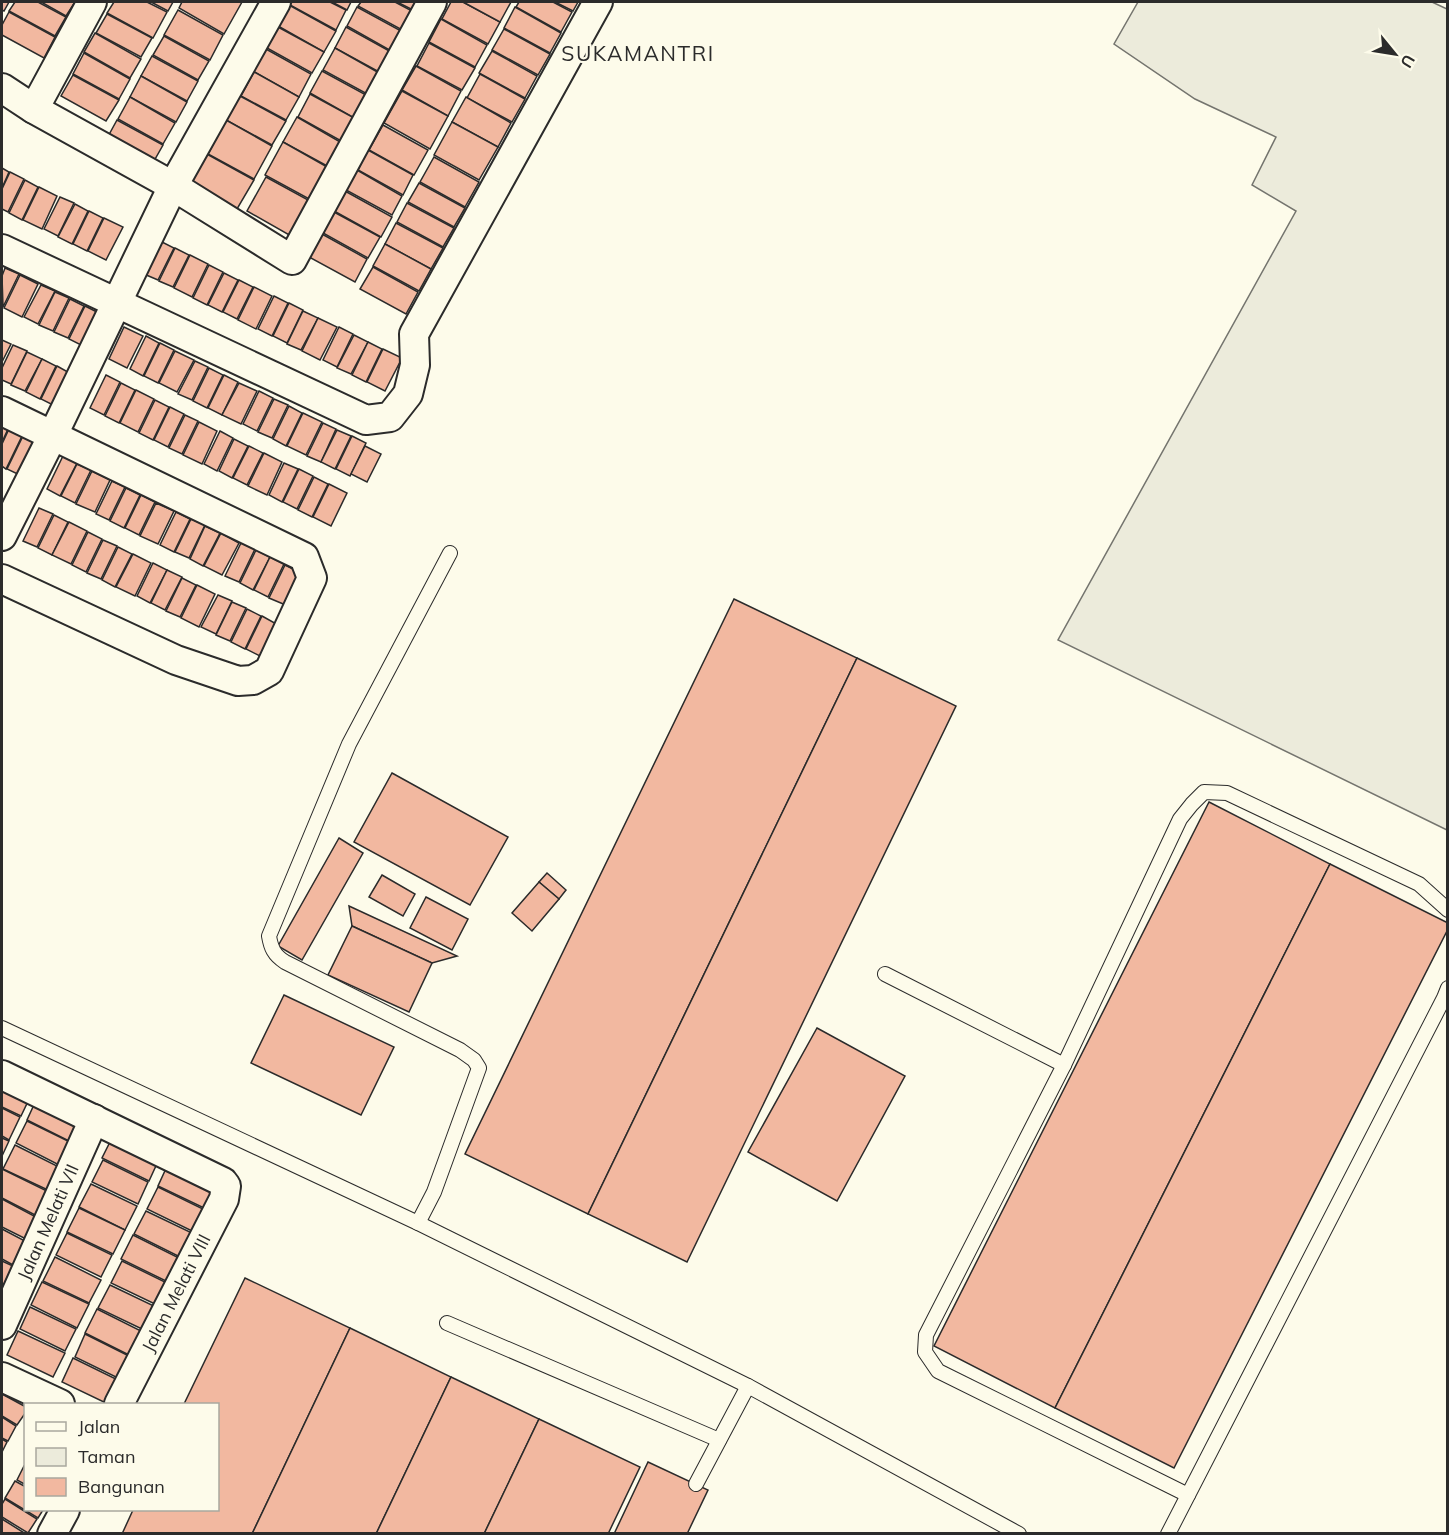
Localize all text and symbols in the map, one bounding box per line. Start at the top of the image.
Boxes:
north arrow [1365,24,1425,84]
district label: SUKAMANTRI [561,40,715,66]
text: U [1396,51,1420,72]
street label: Jalan Melati VII [12,1160,84,1284]
street label: Jalan Melati VIII [136,1230,216,1356]
legend [24,1403,219,1511]
text: Jalan [78,1415,120,1438]
text: Taman [78,1445,135,1468]
text: Bangunan [78,1475,165,1498]

